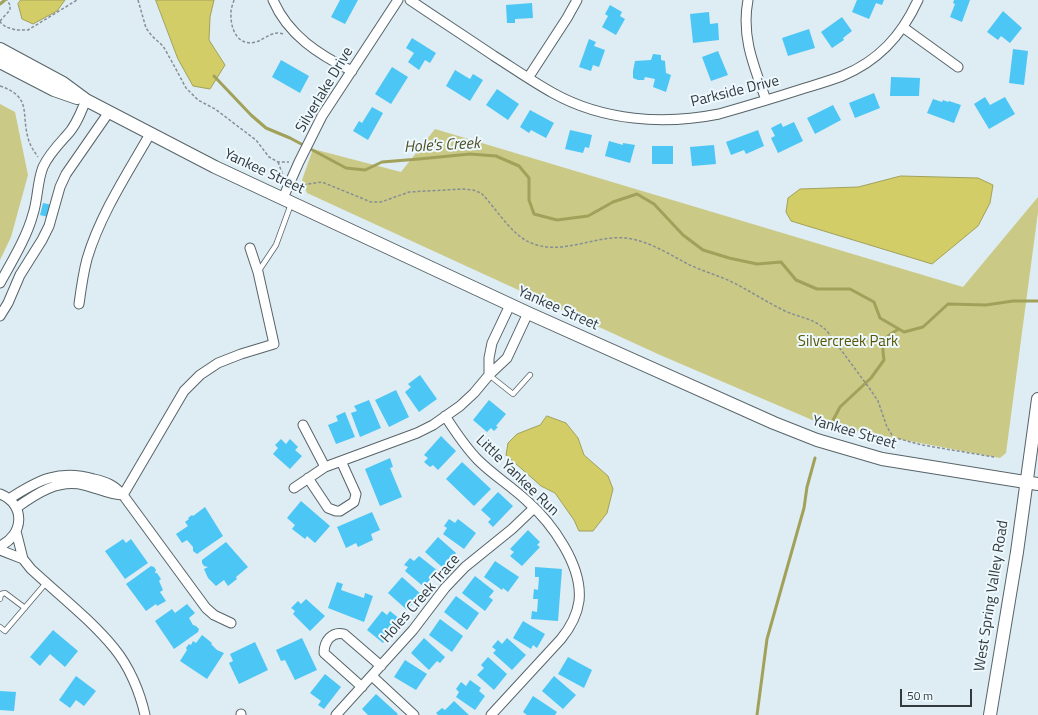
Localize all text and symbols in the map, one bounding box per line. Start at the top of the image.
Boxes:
street label: Silverlake Drive [292,44,358,136]
street label: Parkside Drive [689,72,781,112]
water label: Hole's Creek [403,134,481,158]
street label: Yankee Street [221,146,307,198]
street label: Yankee Street [515,283,601,335]
park label: Silvercreek Park [798,333,898,351]
street label: Yankee Street [810,412,898,454]
street label: Little Yankee Run [472,432,562,520]
street label: West Spring Valley Road [971,519,1013,673]
street label: Holes Creek Trace [378,551,464,647]
scale bar [902,681,974,707]
text: 50 m [907,686,933,705]

